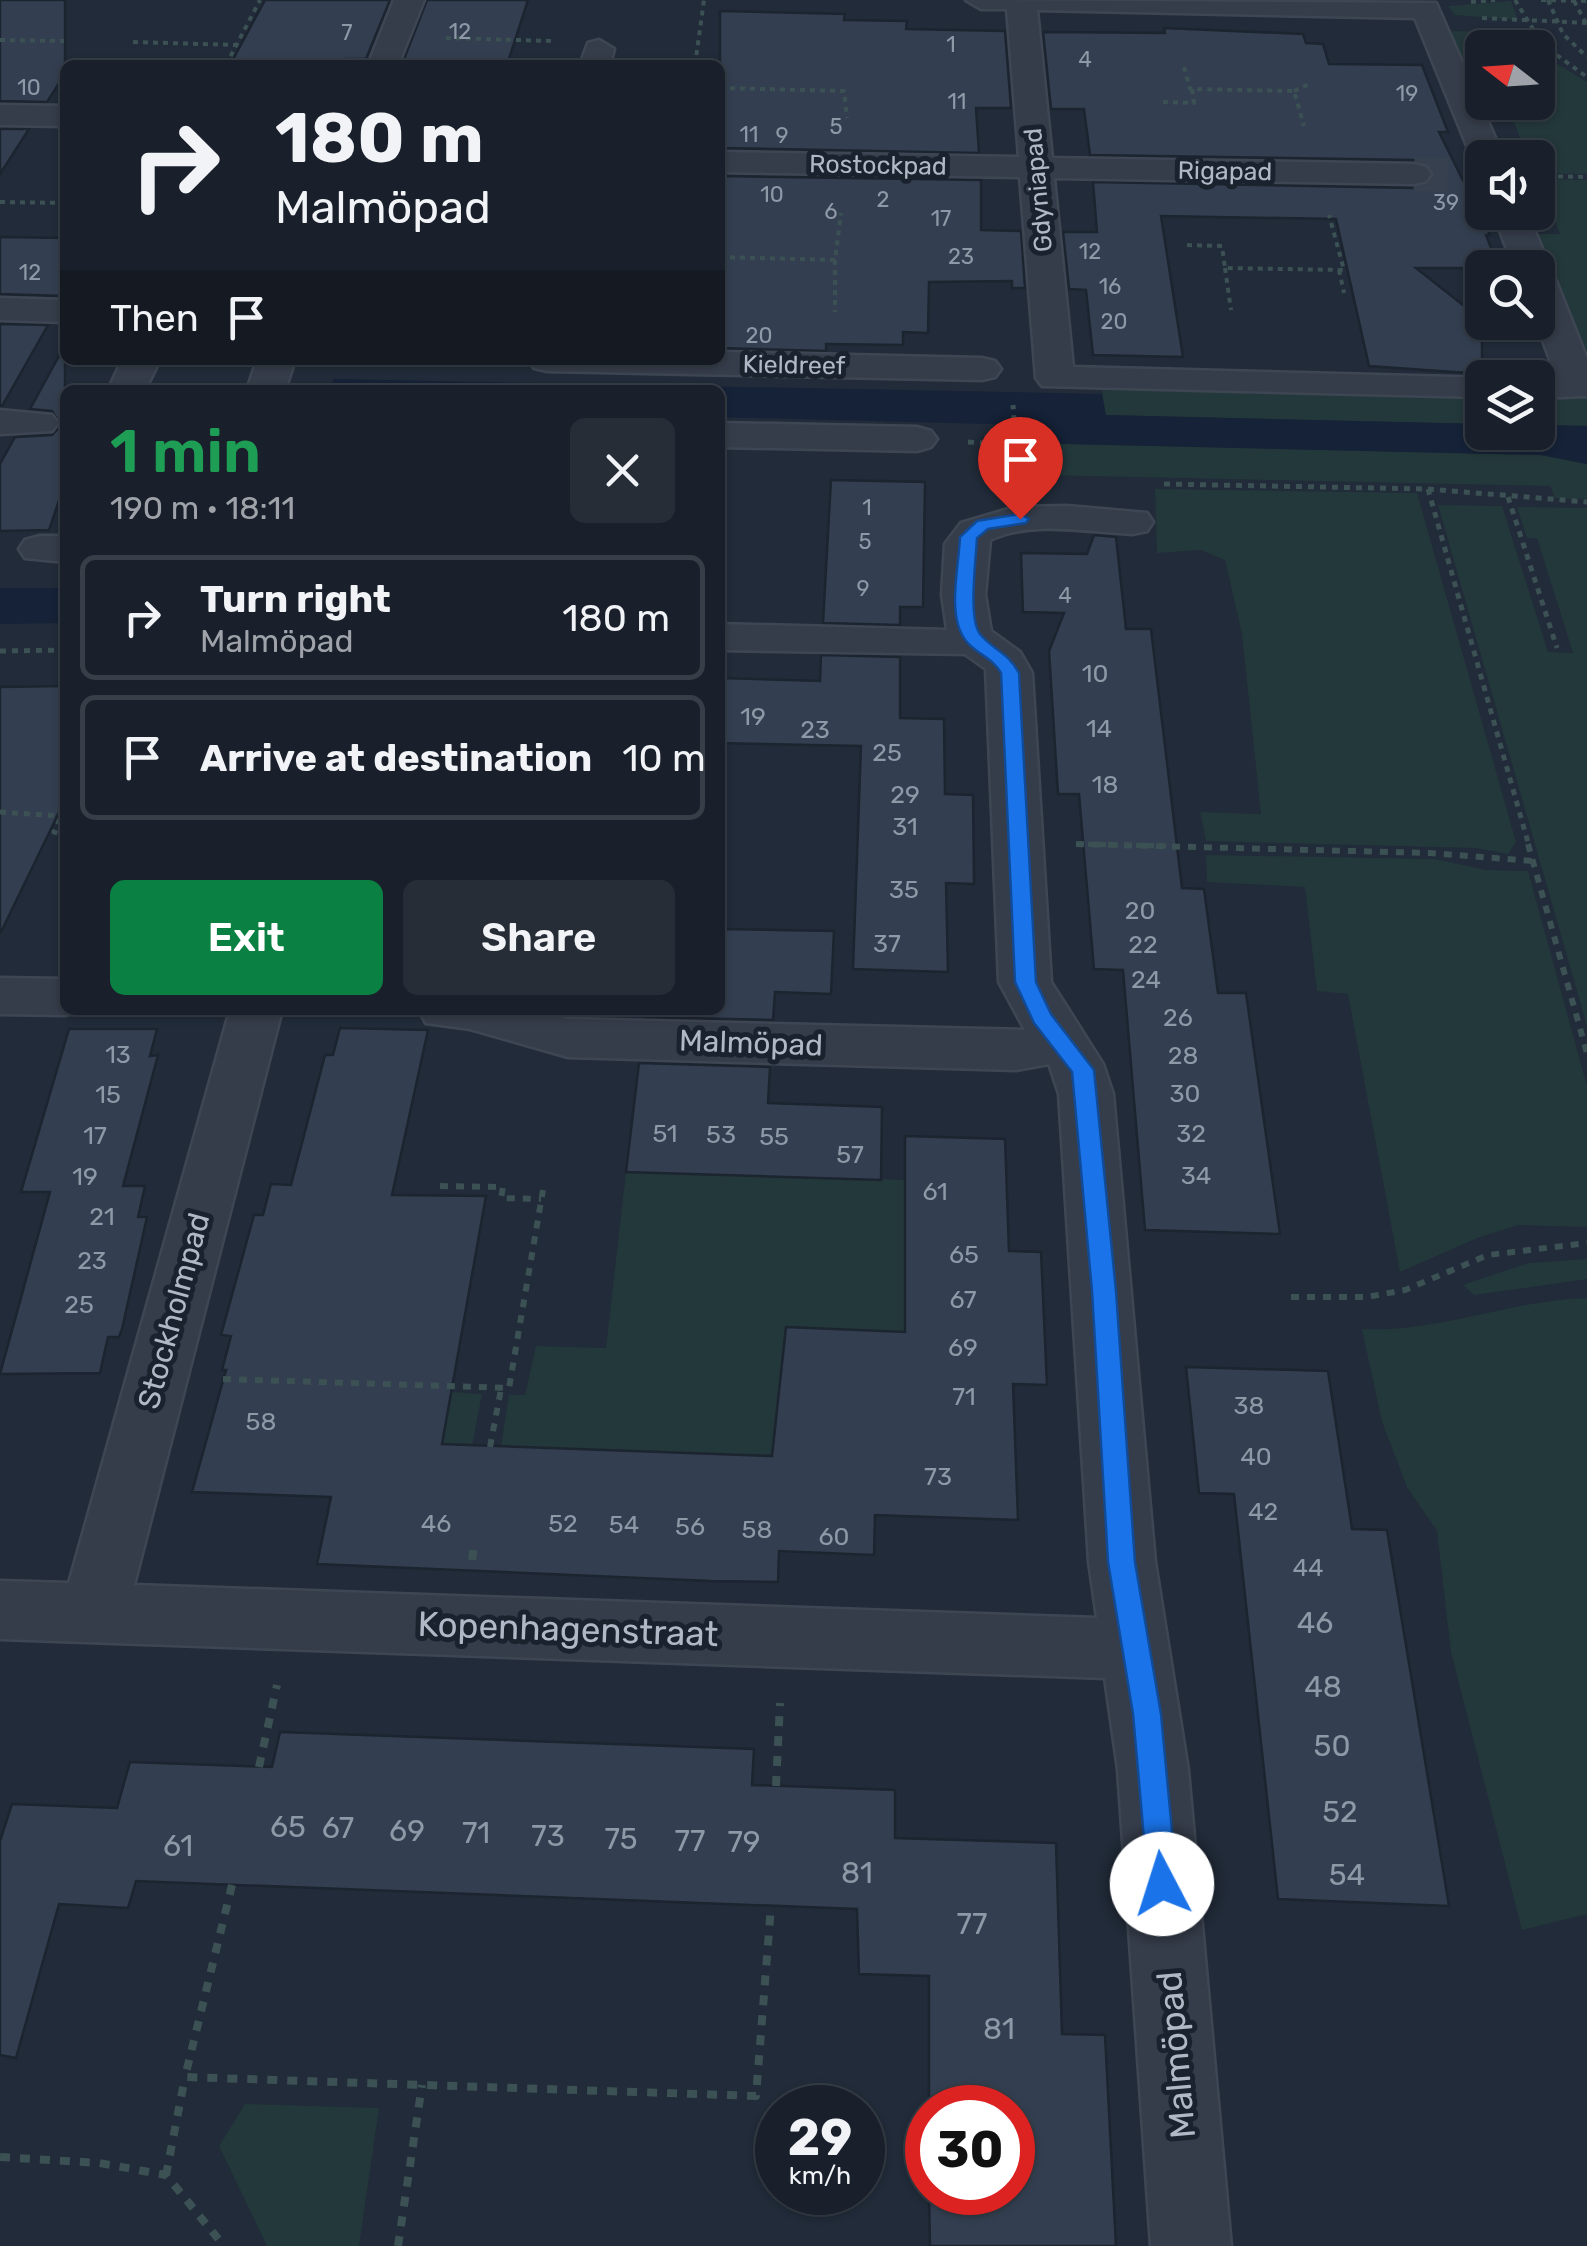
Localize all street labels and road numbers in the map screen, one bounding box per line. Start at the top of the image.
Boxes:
street label: Gdyniapad [1018,127,1058,253]
street label: Rostockpad [809,149,947,181]
street label: Rigapad [1177,156,1273,186]
street label: Kieldreef [742,350,846,380]
street label: Malmöpad [678,1023,824,1063]
street label: Stockholmpad [131,1209,217,1413]
street label: Kopenhagenstraat [417,1603,719,1655]
street label: Malmöpad [1148,1970,1204,2140]

